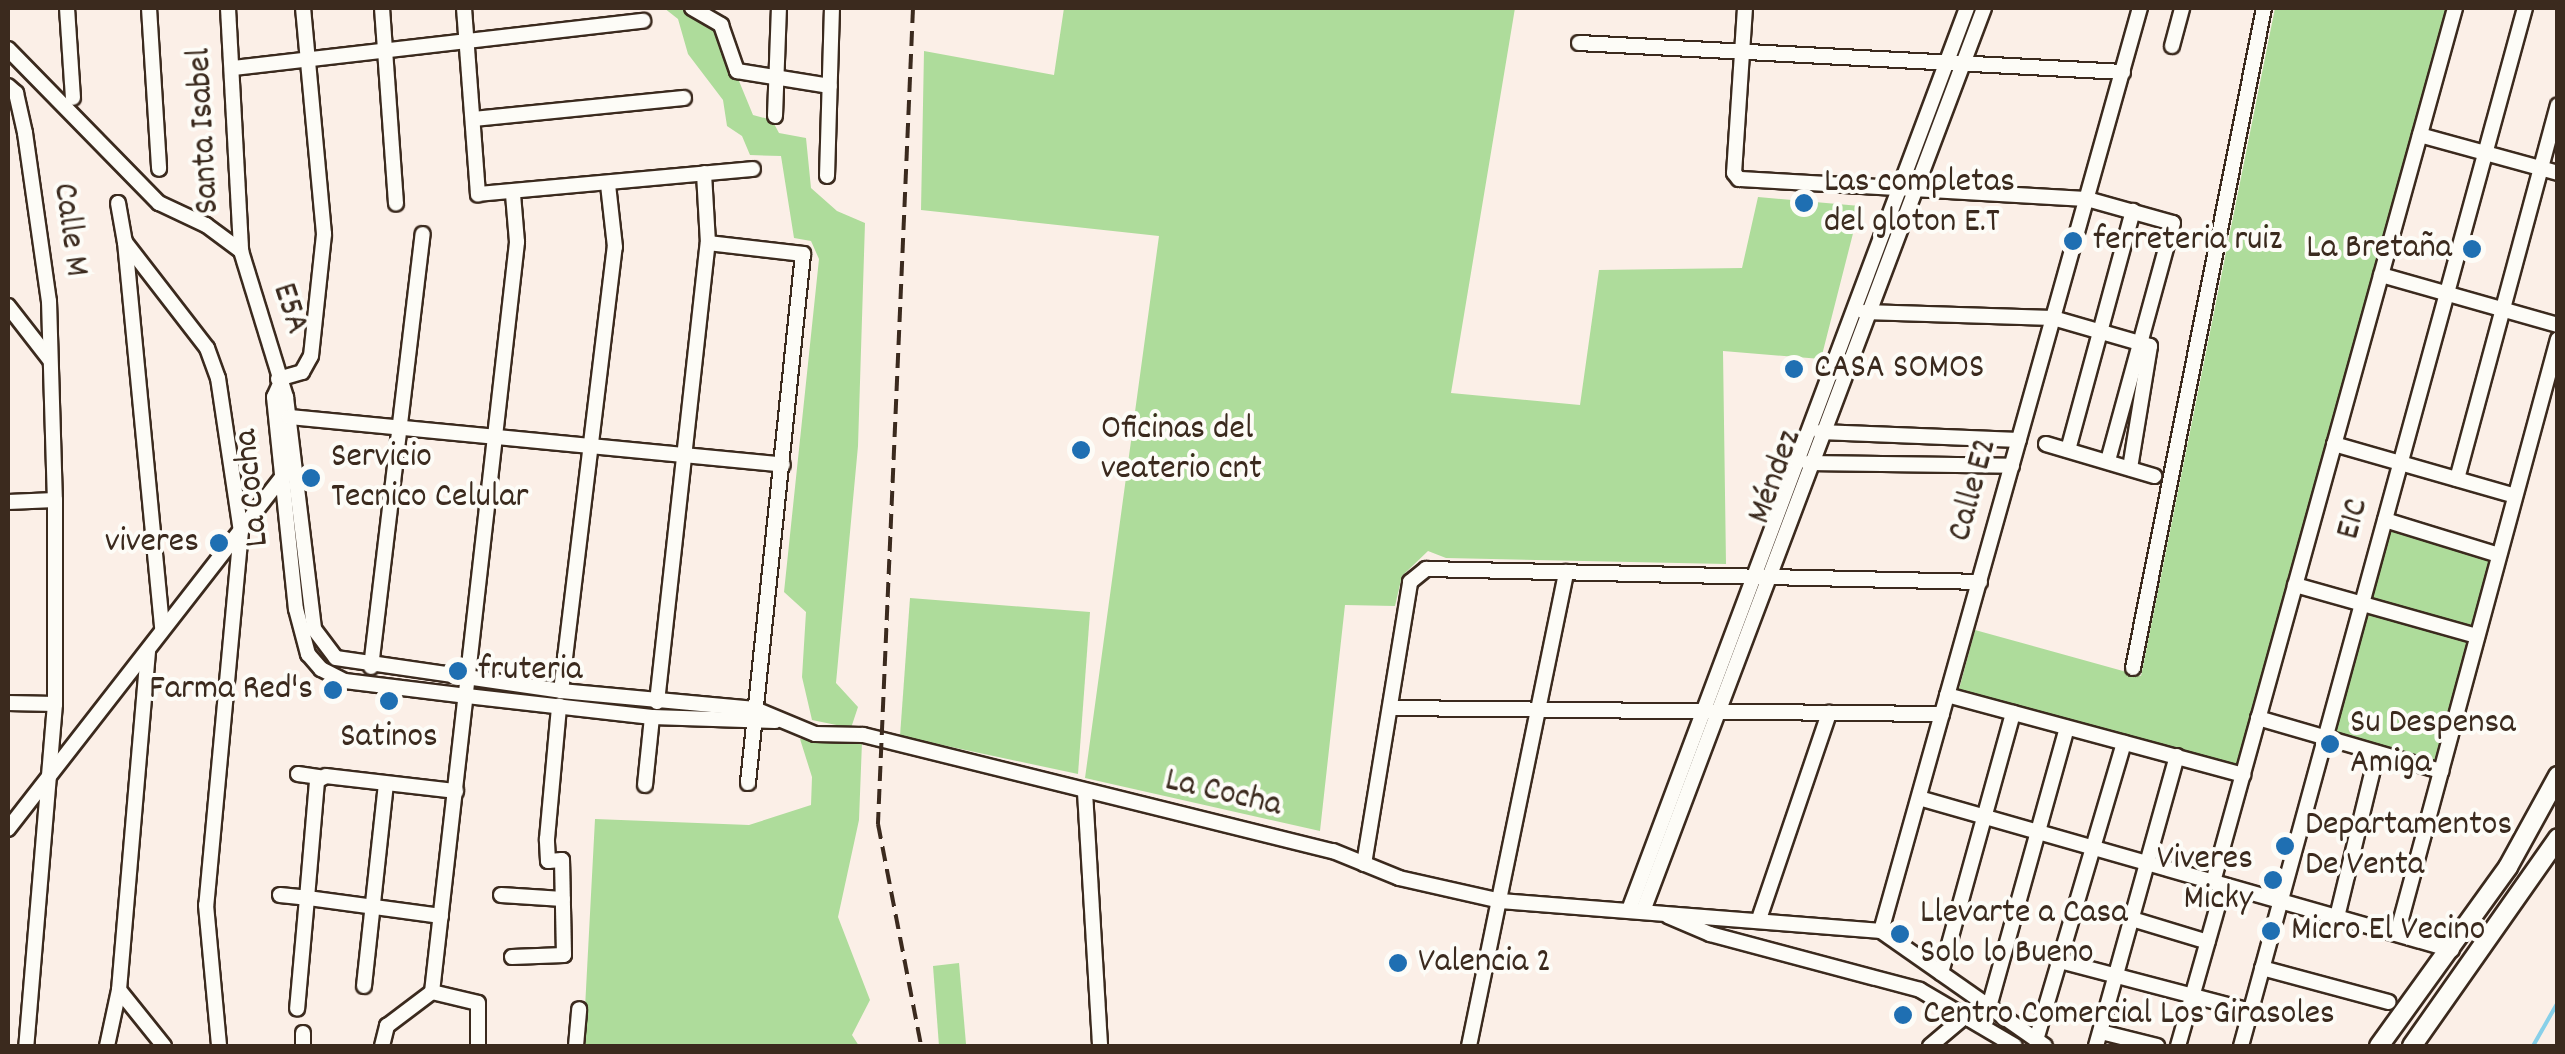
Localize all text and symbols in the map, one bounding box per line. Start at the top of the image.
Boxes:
street label: Santa Isabel [180,47,230,215]
place label: Las completas del gloton E.T [1824,162,2015,244]
street label: Calle M [42,180,96,280]
marker: Las completas del gloton E.T [1793,192,1815,214]
place label: ferreteria ruiz [2093,220,2282,262]
place label: La Bretaña [2306,228,2452,270]
marker: ferreteria ruiz [2062,230,2084,252]
marker: La Bretaña [2461,238,2483,260]
street label: E5A [261,278,317,340]
place label: CASA SOMOS [1814,348,1985,390]
marker: CASA SOMOS [1783,358,1805,380]
place label: Oficinas del veaterio cnt [1101,409,1262,491]
street label: Méndez [1740,424,1812,530]
street label: La Cocha [226,427,280,549]
street label: Calle E2 [1940,434,2008,546]
place label: Servicio Tecnico Celular [331,437,529,519]
marker: Oficinas del veaterio cnt [1070,439,1092,461]
marker: Servicio Tecnico Celular [300,467,322,489]
street label: E1C [2328,494,2380,544]
place label: viveres [105,522,199,564]
marker: viveres [208,532,230,554]
place label: fruteria [478,650,583,692]
marker: fruteria [447,660,469,682]
place label: Farma Red's [149,669,313,711]
marker: Farma Red's [322,679,344,701]
marker: Satinos [378,690,400,712]
place label: Su Despensa Amiga [2350,703,2516,785]
place label: Satinos [340,717,438,759]
marker: Su Despensa Amiga [2319,733,2341,755]
street label: La Cocha [1161,760,1285,828]
place label: Departamentos De Venta [2305,805,2512,887]
marker: Departamentos De Venta [2274,835,2296,857]
place label: Viveres Micky [2157,839,2253,921]
marker: Viveres Micky [2262,869,2284,891]
place label: Llevarte a Casa Solo lo Bueno [1920,893,2128,975]
place label: Micro El Vecino [2291,910,2485,952]
marker: Micro El Vecino [2260,920,2282,942]
marker: Llevarte a Casa Solo lo Bueno [1889,923,1911,945]
place label: Valencia 2 [1418,942,1551,984]
marker: Valencia 2 [1387,952,1409,974]
place label: Centro Comercial Los Girasoles [1923,994,2335,1036]
marker: Centro Comercial Los Girasoles [1892,1004,1914,1026]

